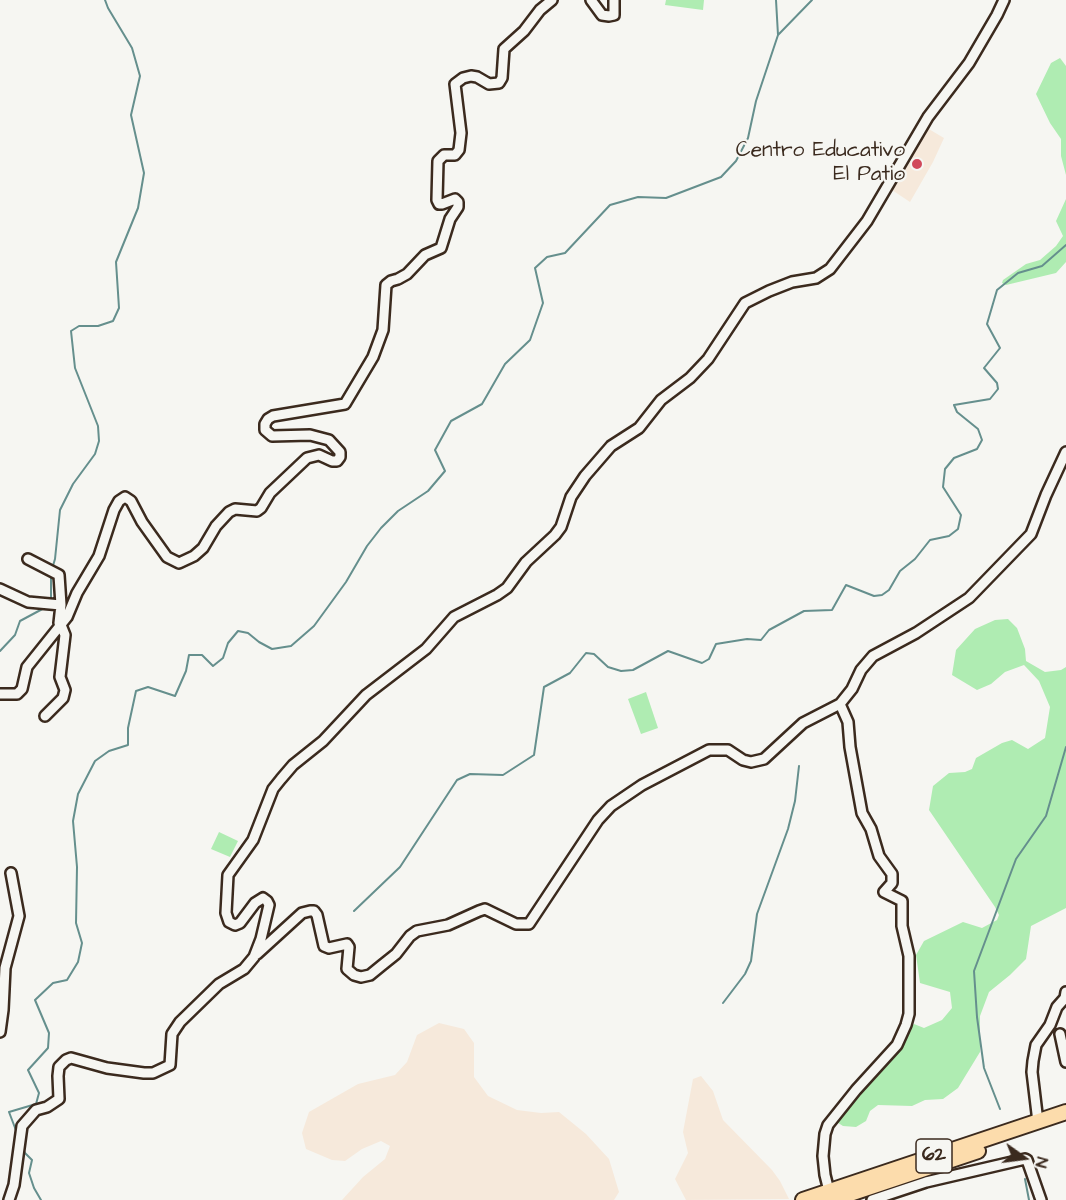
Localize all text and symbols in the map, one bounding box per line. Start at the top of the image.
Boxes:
place label: Centro Educativo El Patio [736,139,905,189]
marker: Centro Educativo El Patio [910,157,924,171]
north arrow [994,1128,1054,1188]
road number: 62 [916,1139,952,1173]
text: N [1030,1155,1053,1170]

